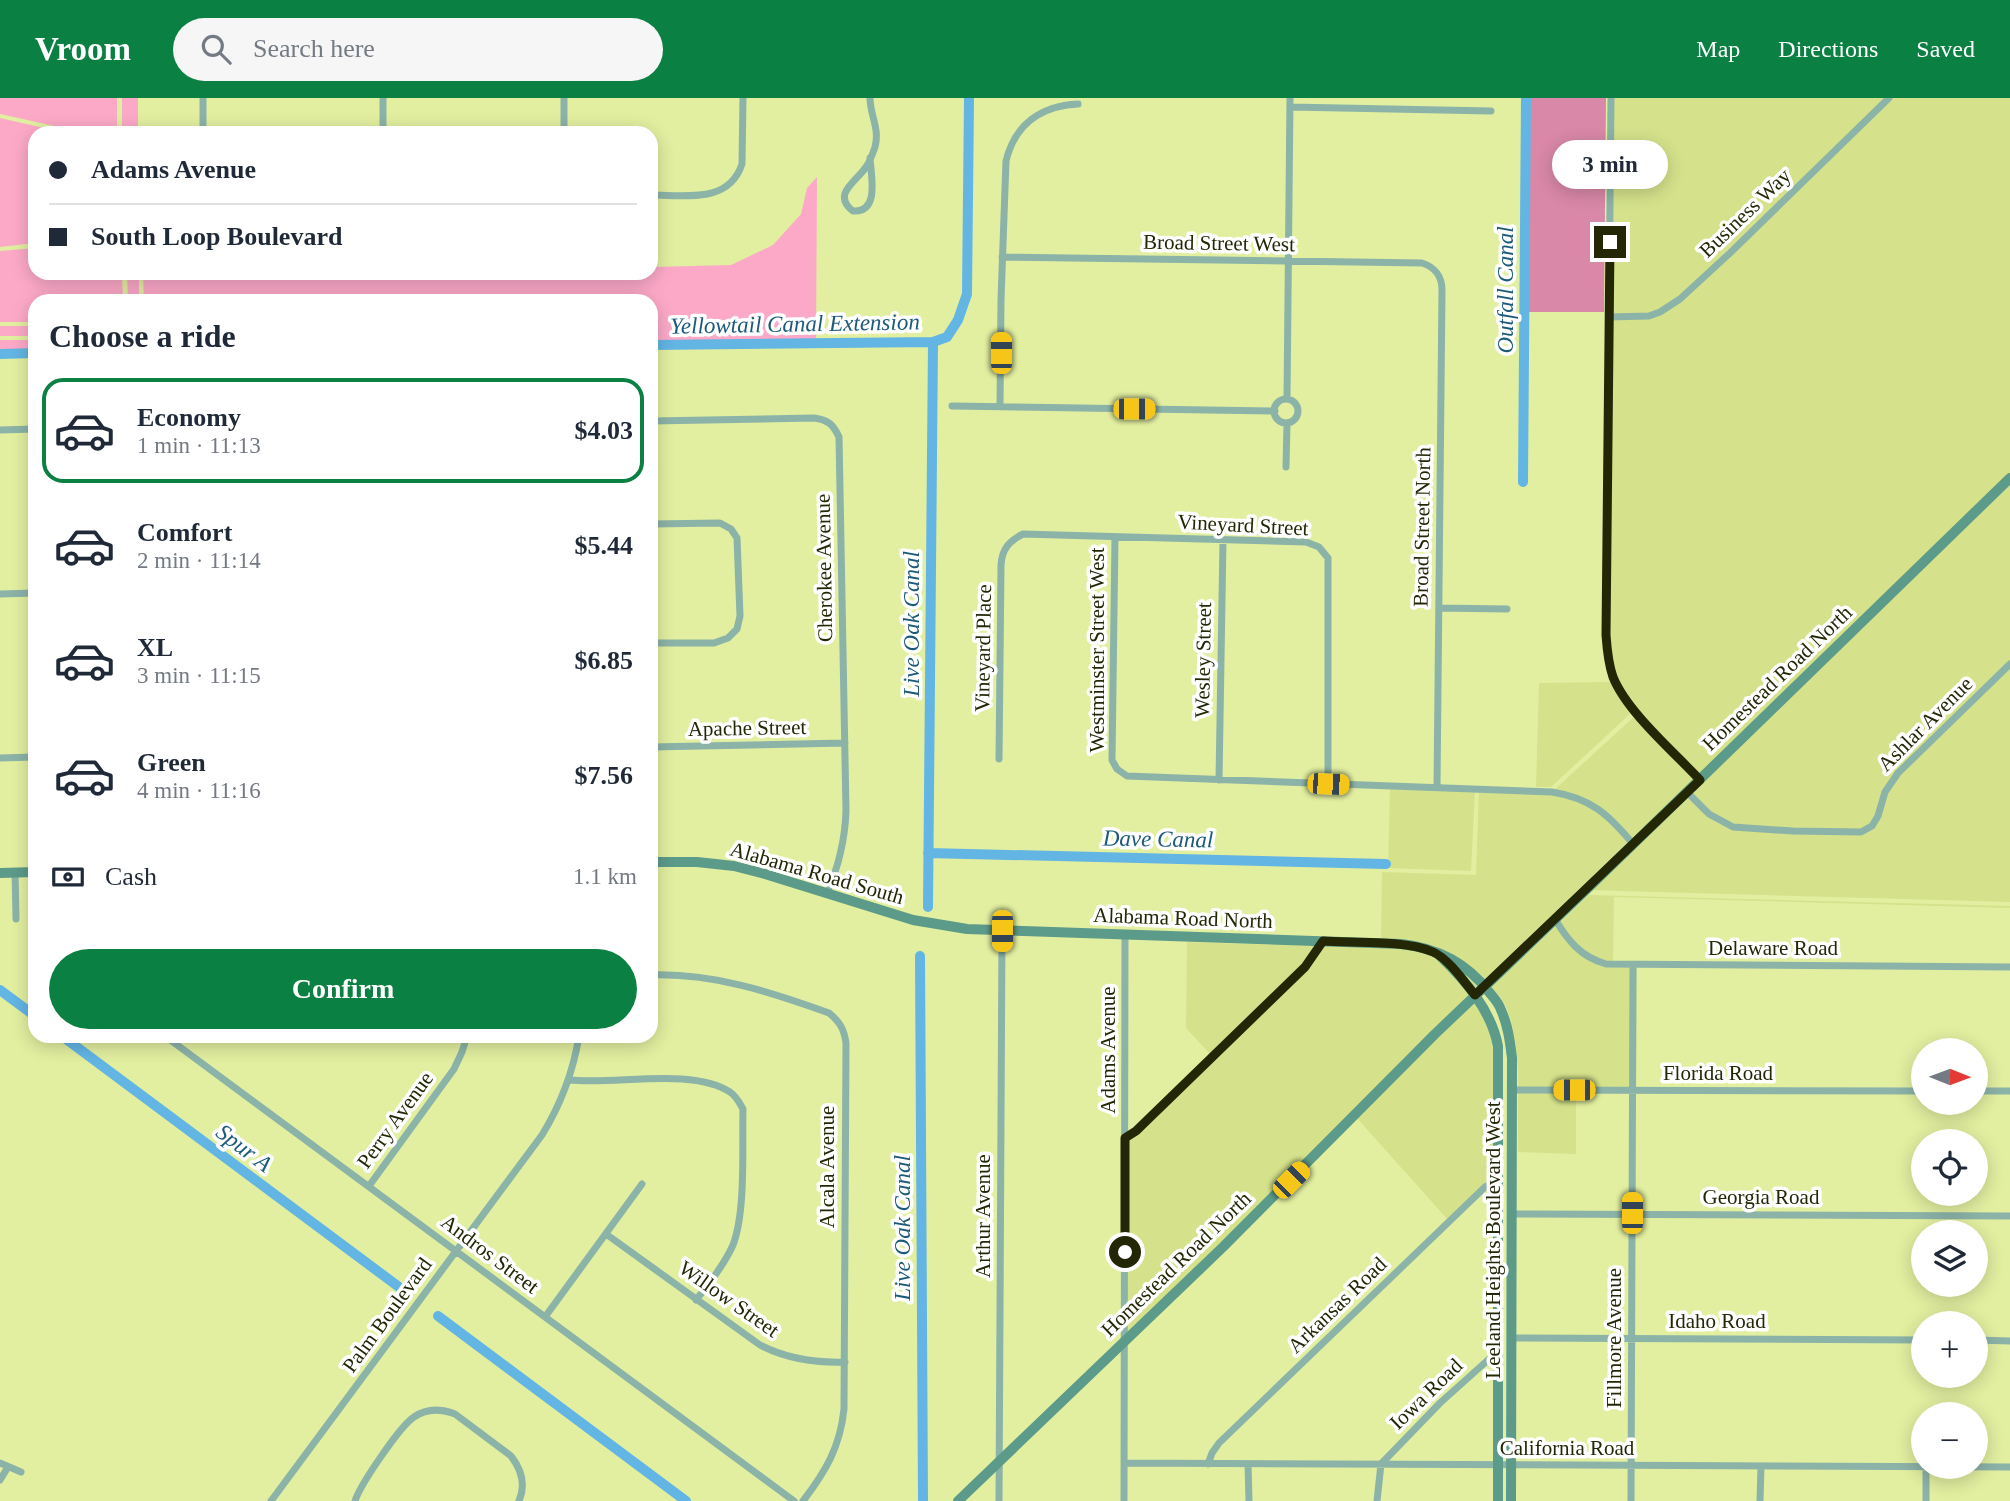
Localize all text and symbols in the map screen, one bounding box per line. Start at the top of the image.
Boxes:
search box [173,18,663,81]
icon: search [197,30,235,68]
text: Vroom [35,31,131,67]
text: Search here [253,34,375,63]
text: Map [1696,36,1740,62]
text: Directions [1778,36,1878,62]
text: Saved [1916,36,1975,62]
callout: 3 min [1552,141,1668,190]
text: 3 min [1582,152,1638,177]
text: Adams Avenue [91,155,256,184]
street label: Business Way [1694,163,1796,262]
text: South Loop Boulevard [91,222,342,251]
water label: Outfall Canal [1493,226,1518,354]
route end [1594,226,1626,258]
street label: Broad Street West [1143,230,1295,256]
water label: Yellowtail Canal Extension [670,309,920,339]
text: Choose a ride [49,318,236,354]
car [991,332,1012,374]
icon: car [53,399,116,462]
car [1114,399,1156,420]
text: Economy [137,403,241,432]
text: $4.03 [575,416,633,445]
text: 1 min · 11:13 [137,433,261,458]
street label: Broad Street North [1409,446,1435,607]
street label: Cherokee Avenue [811,494,837,642]
street label: Vineyard Street [1177,510,1309,540]
icon: car [53,514,116,577]
text: Comfort [137,518,232,547]
text: $5.44 [575,531,633,560]
street label: Westminster Street West [1085,547,1109,753]
text: 2 min · 11:14 [137,548,261,573]
water label: Live Oak Canal [899,551,924,698]
street label: Vineyard Place [970,584,996,712]
street label: Homestead Road North [1697,600,1857,756]
street label: Wesley Street [1190,602,1216,718]
icon: car [53,629,116,692]
text: XL [137,633,173,662]
text: $6.85 [575,646,633,675]
text: 3 min · 11:15 [137,663,261,688]
street label: Ashlar Avenue [1873,672,1977,776]
street label: Apache Street [688,715,807,741]
icon: car [53,744,116,807]
text: Green [137,748,206,777]
text: $7.56 [575,761,633,790]
car [1307,773,1350,795]
text: 4 min · 11:16 [137,778,261,803]
water label: Dave Canal [1102,826,1213,852]
street label: Alabama Road South [727,837,907,909]
icon: cash [49,858,87,896]
text: Cash [105,862,157,891]
text: 1.1 km [573,864,637,889]
street label: Alabama Road North [1093,903,1274,933]
car [992,910,1013,952]
street label: Delaware Road [1708,936,1839,960]
button: Confirm [49,949,637,1029]
street label: Adams Avenue [1096,986,1120,1114]
north arrow [1911,1038,1988,1115]
map controls [1911,1038,1988,1479]
street label: Florida Road [1663,1061,1774,1085]
street label: Perry Avenue [352,1067,438,1173]
car [1554,1080,1596,1101]
street label: Leeland Heights Boulevard West [1481,1101,1505,1379]
street label: Alcala Avenue [815,1106,839,1228]
water label: Spur A [211,1119,277,1177]
button: locate [1911,1129,1988,1206]
street label: Arthur Avenue [971,1154,995,1278]
water label: Live Oak Canal [890,1155,915,1302]
car [1269,1158,1314,1202]
street label: Georgia Road [1703,1185,1820,1209]
street label: Homestead Road North [1096,1186,1256,1342]
car [1622,1192,1643,1234]
street label: Andros Street [436,1209,544,1299]
button: layers [1911,1220,1988,1297]
route start [1109,1236,1141,1268]
street label: Arkansas Road [1283,1252,1392,1358]
street label: Palm Boulevard [337,1253,437,1377]
street label: Willow Street [674,1256,784,1342]
street label: Fillmore Avenue [1602,1268,1626,1408]
street label: Idaho Road [1668,1309,1766,1333]
button: + [1911,1311,1988,1388]
street label: Iowa Road [1385,1353,1468,1434]
button: − [1911,1402,1988,1479]
street label: California Road [1500,1436,1635,1460]

